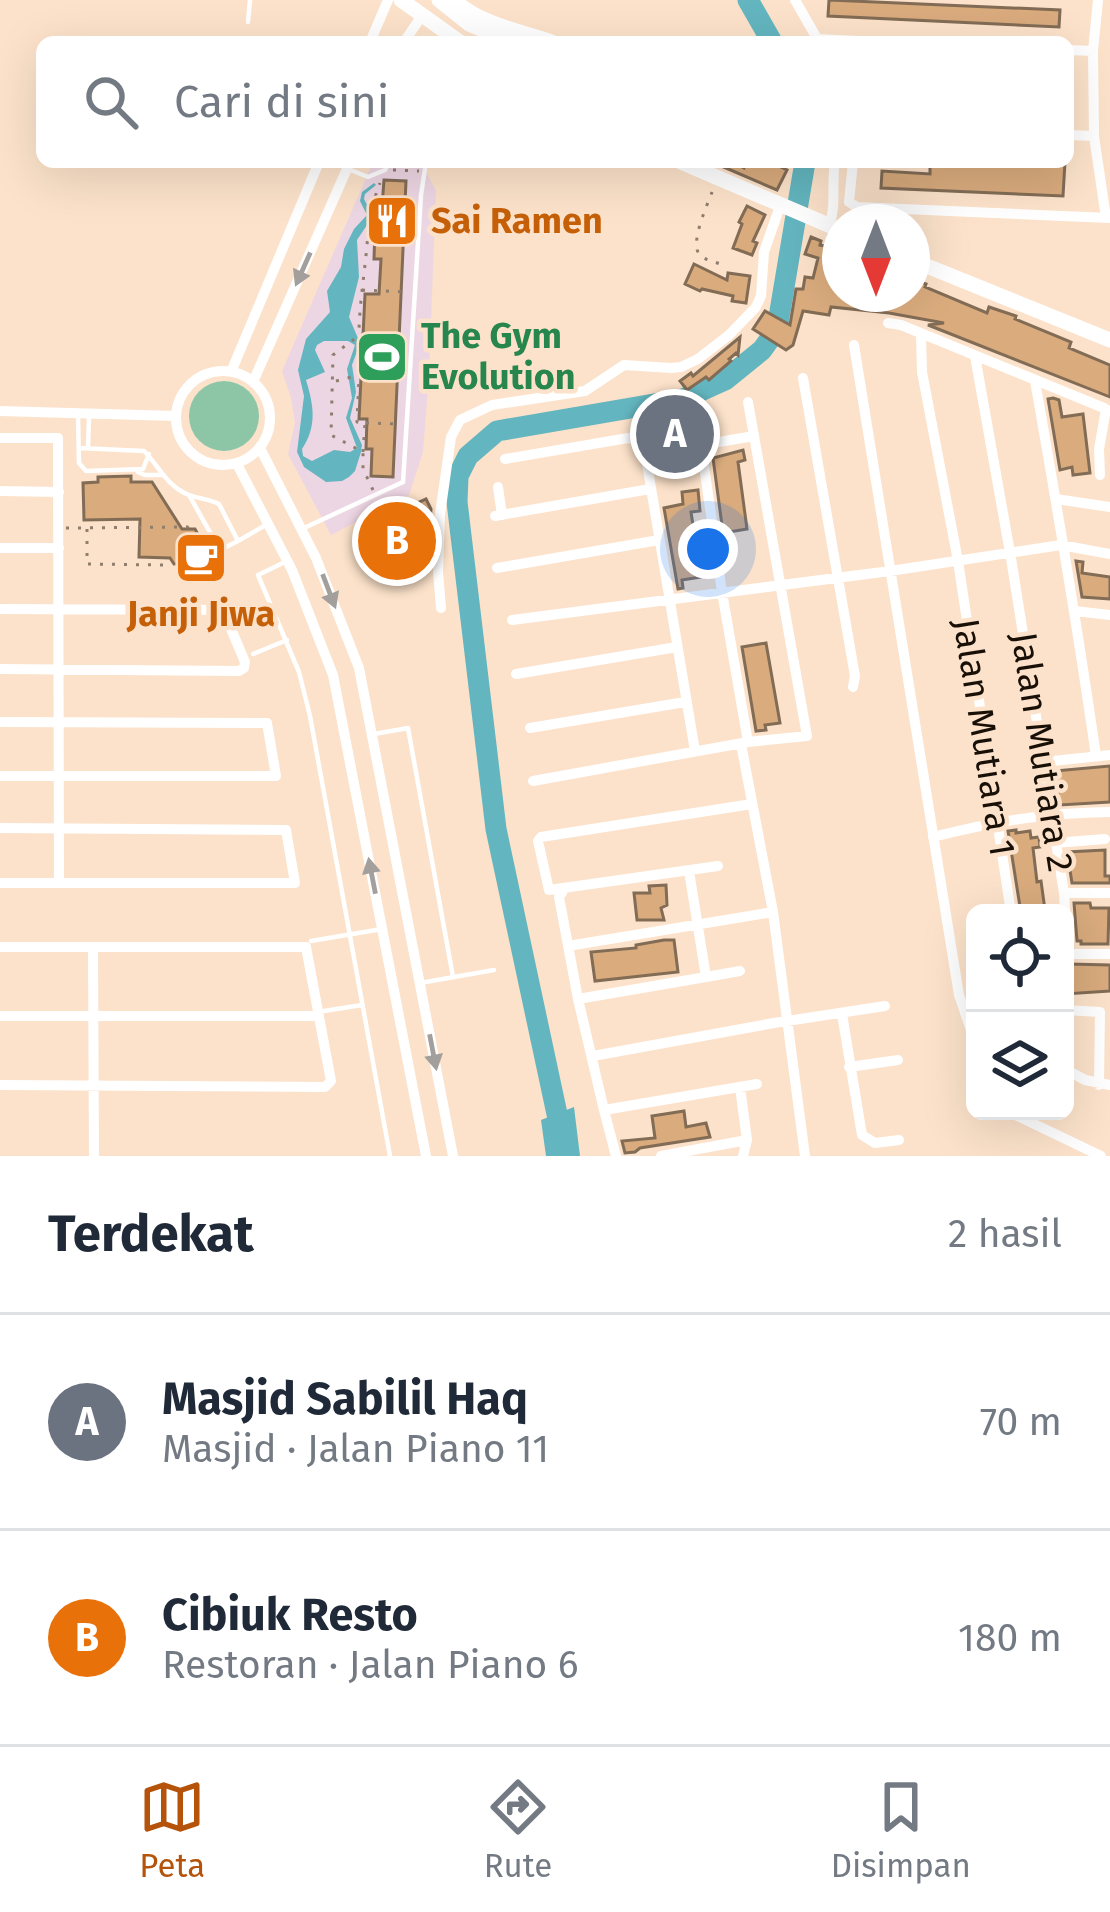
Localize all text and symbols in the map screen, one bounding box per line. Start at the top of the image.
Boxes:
search box [36,36,1074,168]
icon: search [78,69,144,135]
text: Cari di sini [174,75,390,129]
restaurant icon: Sai Ramen [364,193,420,249]
place label: Sai Ramen [431,199,603,243]
north arrow [822,204,930,312]
one-way arrow [292,252,312,287]
place label: The Gym Evolution [421,314,576,399]
sports icon: The Gym Evolution [354,329,410,385]
pin: A [636,389,714,479]
pin: B [358,496,436,586]
your location [678,519,738,579]
cafe icon: Janji Jiwa [173,530,229,586]
one-way arrow [320,573,339,609]
place label: Janji Jiwa [126,592,275,636]
street label: Jalan Mutiara 1 [944,615,1024,859]
street label: Jalan Mutiara 2 [1001,629,1083,875]
one-way arrow [362,857,381,895]
map controls [966,904,1074,1120]
button: locate [966,904,1074,1012]
button: layers [966,1012,1074,1120]
one-way arrow [424,1034,443,1071]
text: Terdekat [48,1203,254,1265]
text: 2 hasil [948,1211,1062,1257]
text: Masjid Sabilil Haq [162,1372,528,1426]
text: A [75,1399,99,1445]
text: 70 m [980,1399,1062,1445]
text: Masjid · Jalan Piano 11 [162,1426,549,1472]
text: Cibiuk Resto [162,1588,418,1642]
text: B [75,1615,99,1661]
text: 180 m [958,1615,1062,1661]
text: Restoran · Jalan Piano 6 [162,1642,579,1688]
tab: Peta [139,1774,205,1886]
tab: Rute [484,1774,552,1886]
tab: Disimpan [831,1774,971,1886]

